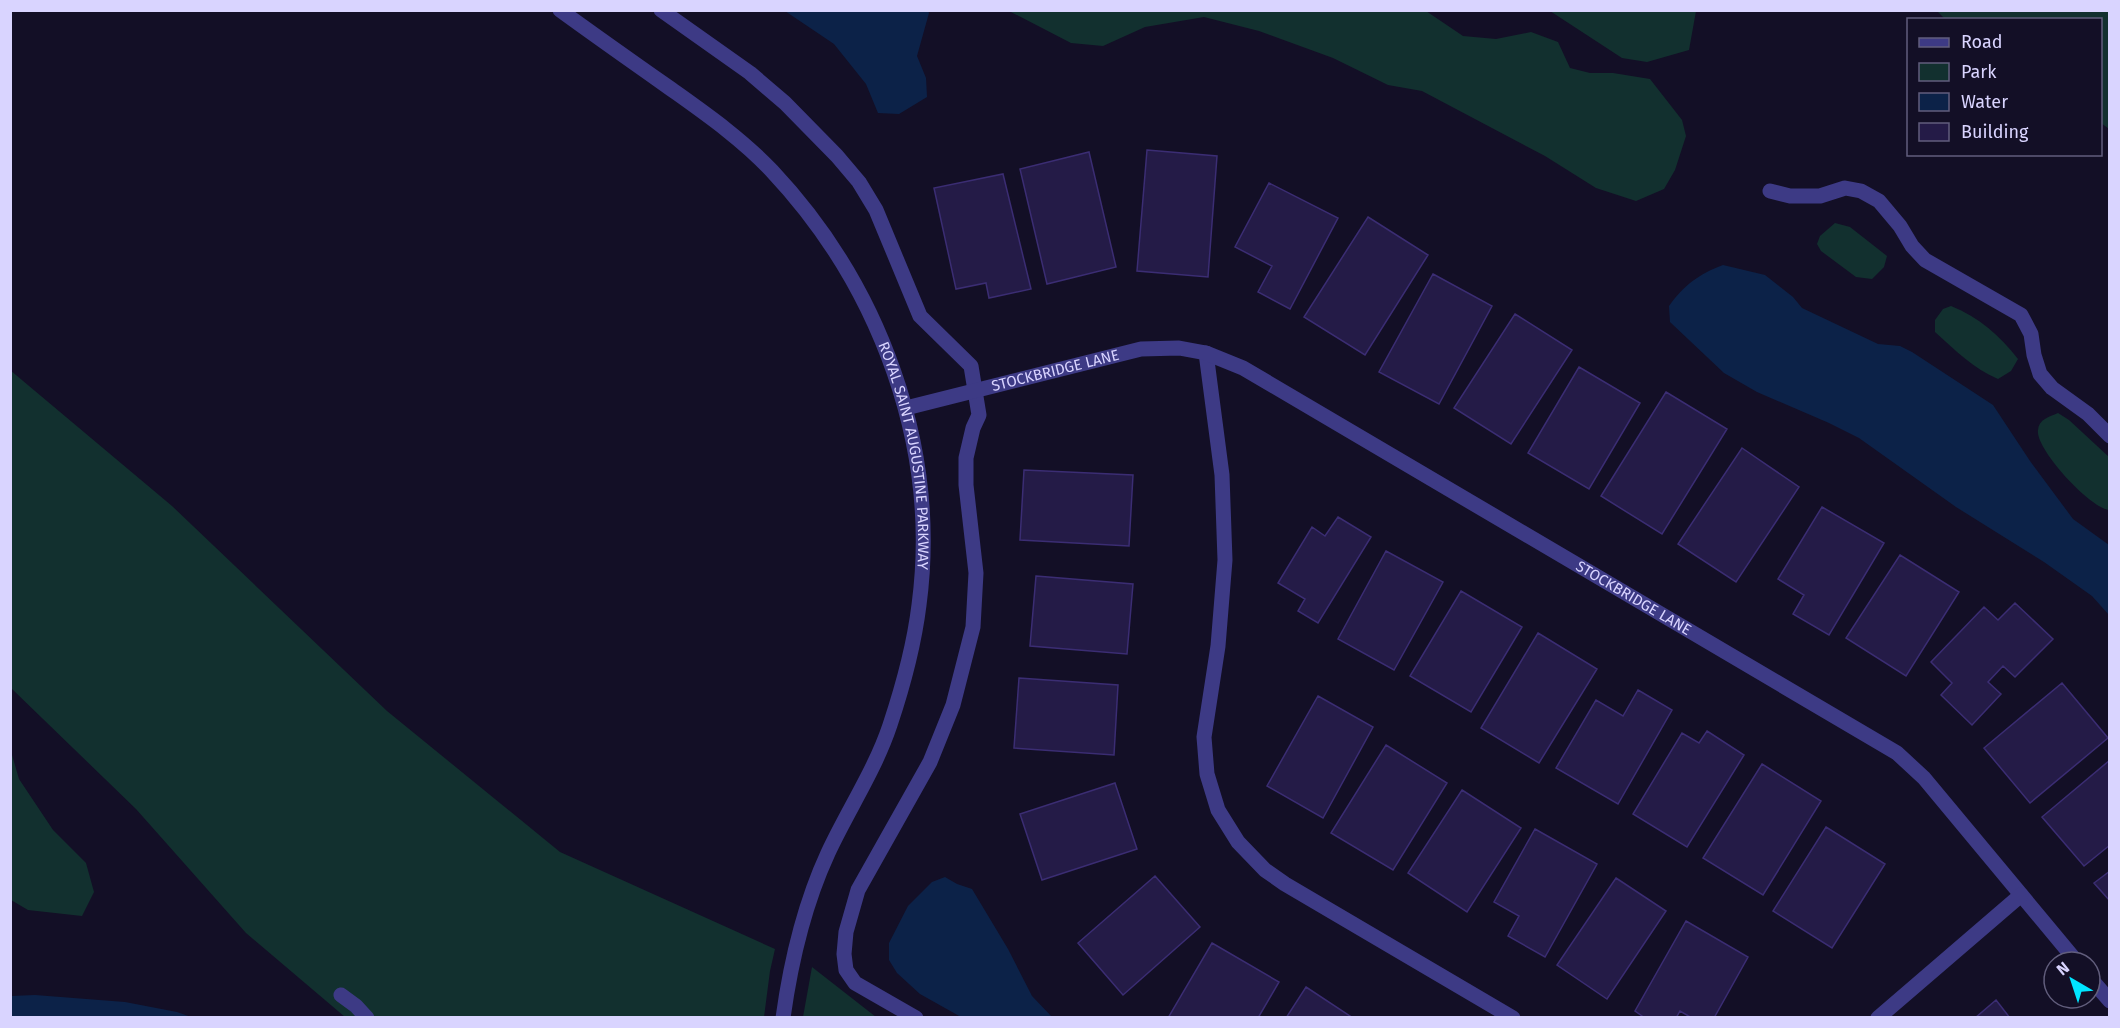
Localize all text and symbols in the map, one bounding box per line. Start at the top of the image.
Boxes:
legend [1907,18,2102,156]
text: Road [1961,31,2003,53]
text: Park [1961,61,1997,83]
text: Water [1961,91,2008,113]
text: Building [1961,121,2029,143]
street label: ROYAL SAINT AUGUSTINE PARKWAY [874,339,932,571]
street label: STOCKBRIDGE LANE [990,346,1121,395]
street label: STOCKBRIDGE LANE [1573,557,1695,639]
north arrow [2042,950,2102,1010]
text: N [2053,958,2073,979]

